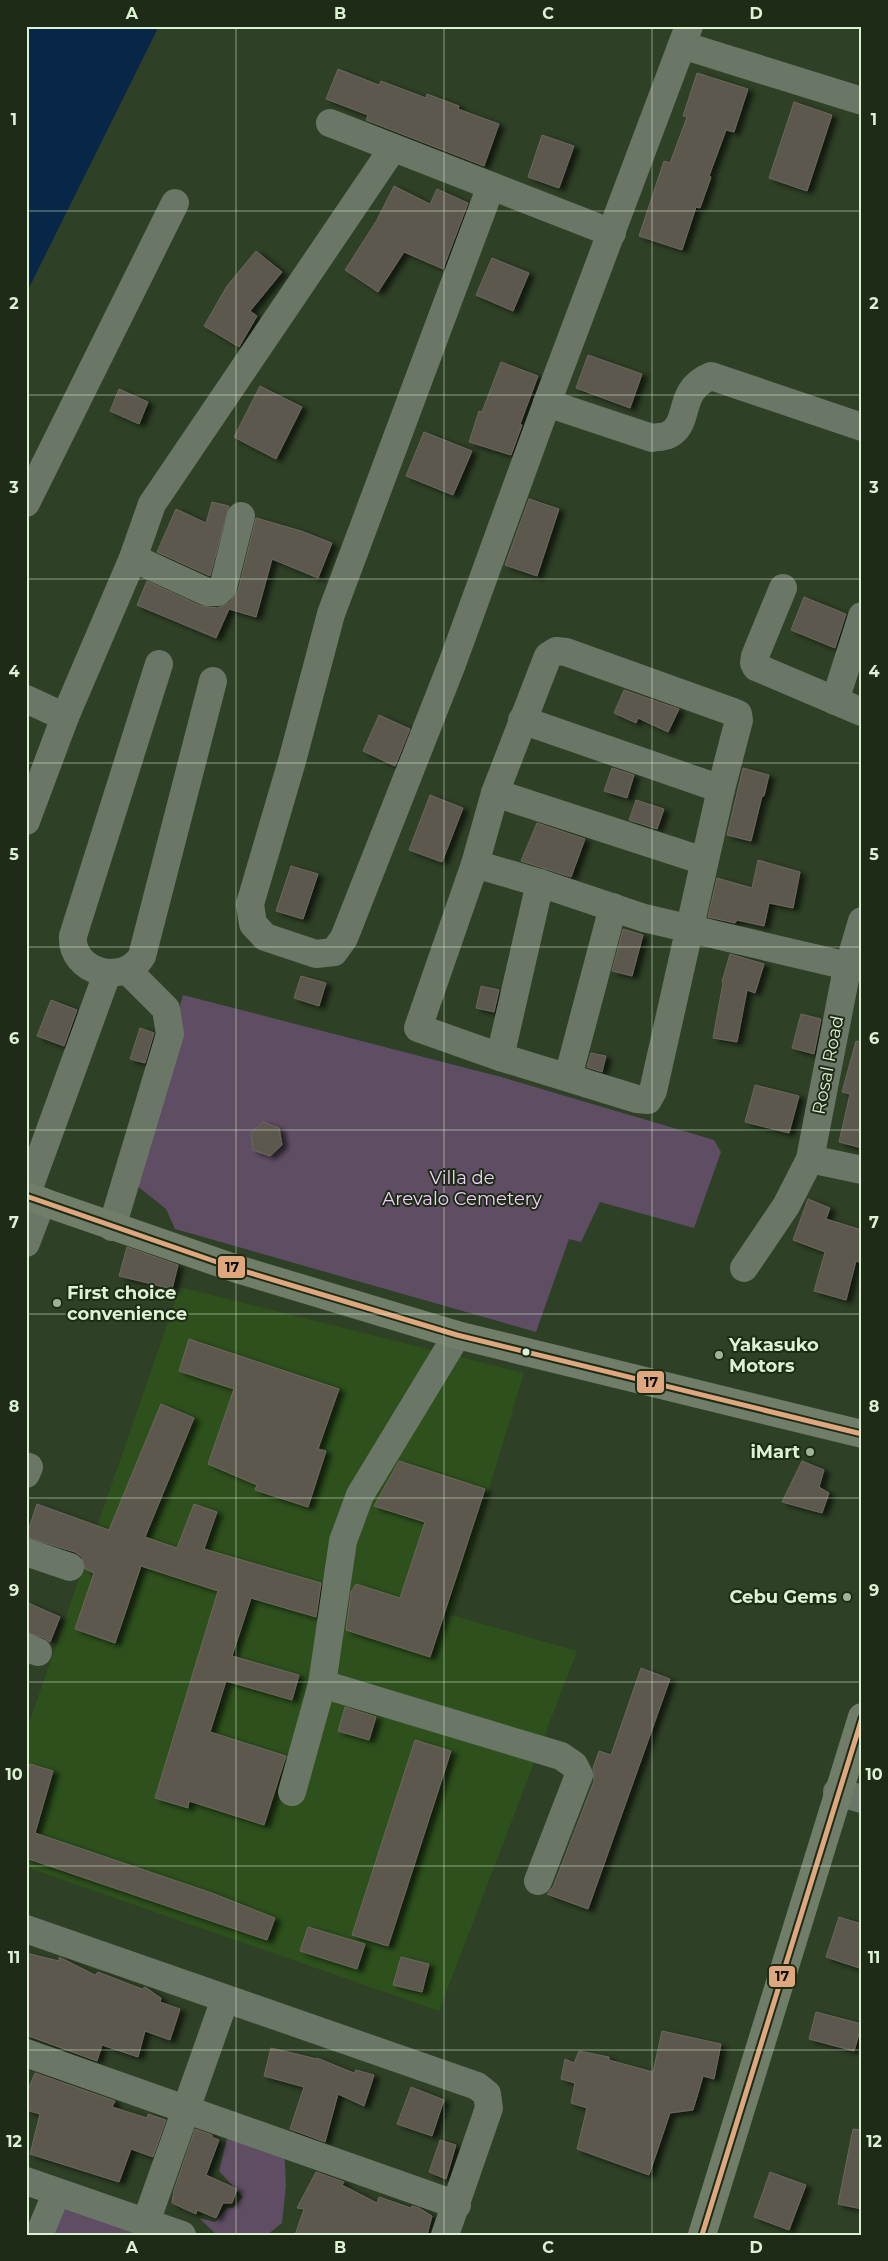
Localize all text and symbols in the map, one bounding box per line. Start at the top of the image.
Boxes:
text: A [125,4,139,23]
text: B [334,4,346,23]
text: C [542,4,554,23]
text: D [749,4,763,23]
text: 1 [11,110,17,129]
text: 1 [871,110,877,129]
text: 2 [9,294,19,313]
text: 2 [869,294,879,313]
text: 3 [8,478,19,497]
text: 3 [868,478,879,497]
text: 4 [8,662,20,681]
text: 4 [868,662,880,681]
text: 5 [9,845,19,864]
text: 5 [869,845,879,864]
street label: Rosal Road [808,1014,848,1116]
text: 6 [9,1029,19,1048]
text: 6 [869,1029,879,1048]
park label: Villa de Arevalo Cemetery [382,1167,542,1210]
text: 7 [9,1213,19,1232]
text: 7 [869,1213,879,1232]
line badge: 17 [217,1255,246,1279]
text: 17 [225,1258,239,1276]
place label: First choice convenience [67,1282,187,1325]
marker: First choice convenience [51,1297,63,1309]
place label: Yakasuko Motors [728,1334,819,1377]
unlabelled marker [521,1347,531,1357]
marker: Yakasuko Motors [713,1349,725,1361]
line badge: 17 [636,1370,665,1394]
text: 17 [644,1373,658,1391]
text: 8 [9,1397,19,1416]
text: 8 [869,1397,879,1416]
place label: iMart [750,1441,800,1463]
marker: iMart [804,1446,816,1458]
text: 9 [9,1581,19,1600]
text: 9 [869,1581,879,1600]
place label: Cebu Gems [729,1586,837,1608]
marker: Cebu Gems [841,1591,853,1603]
text: 10 [5,1765,23,1784]
text: 10 [865,1765,883,1784]
text: 11 [8,1948,20,1967]
text: 11 [868,1948,880,1967]
line badge: 17 [768,1965,796,1988]
text: 17 [775,1967,789,1985]
text: 12 [6,2132,22,2151]
text: 12 [866,2132,882,2151]
text: A [125,2238,139,2257]
text: B [334,2238,346,2257]
text: C [542,2238,554,2257]
text: D [749,2238,763,2257]

